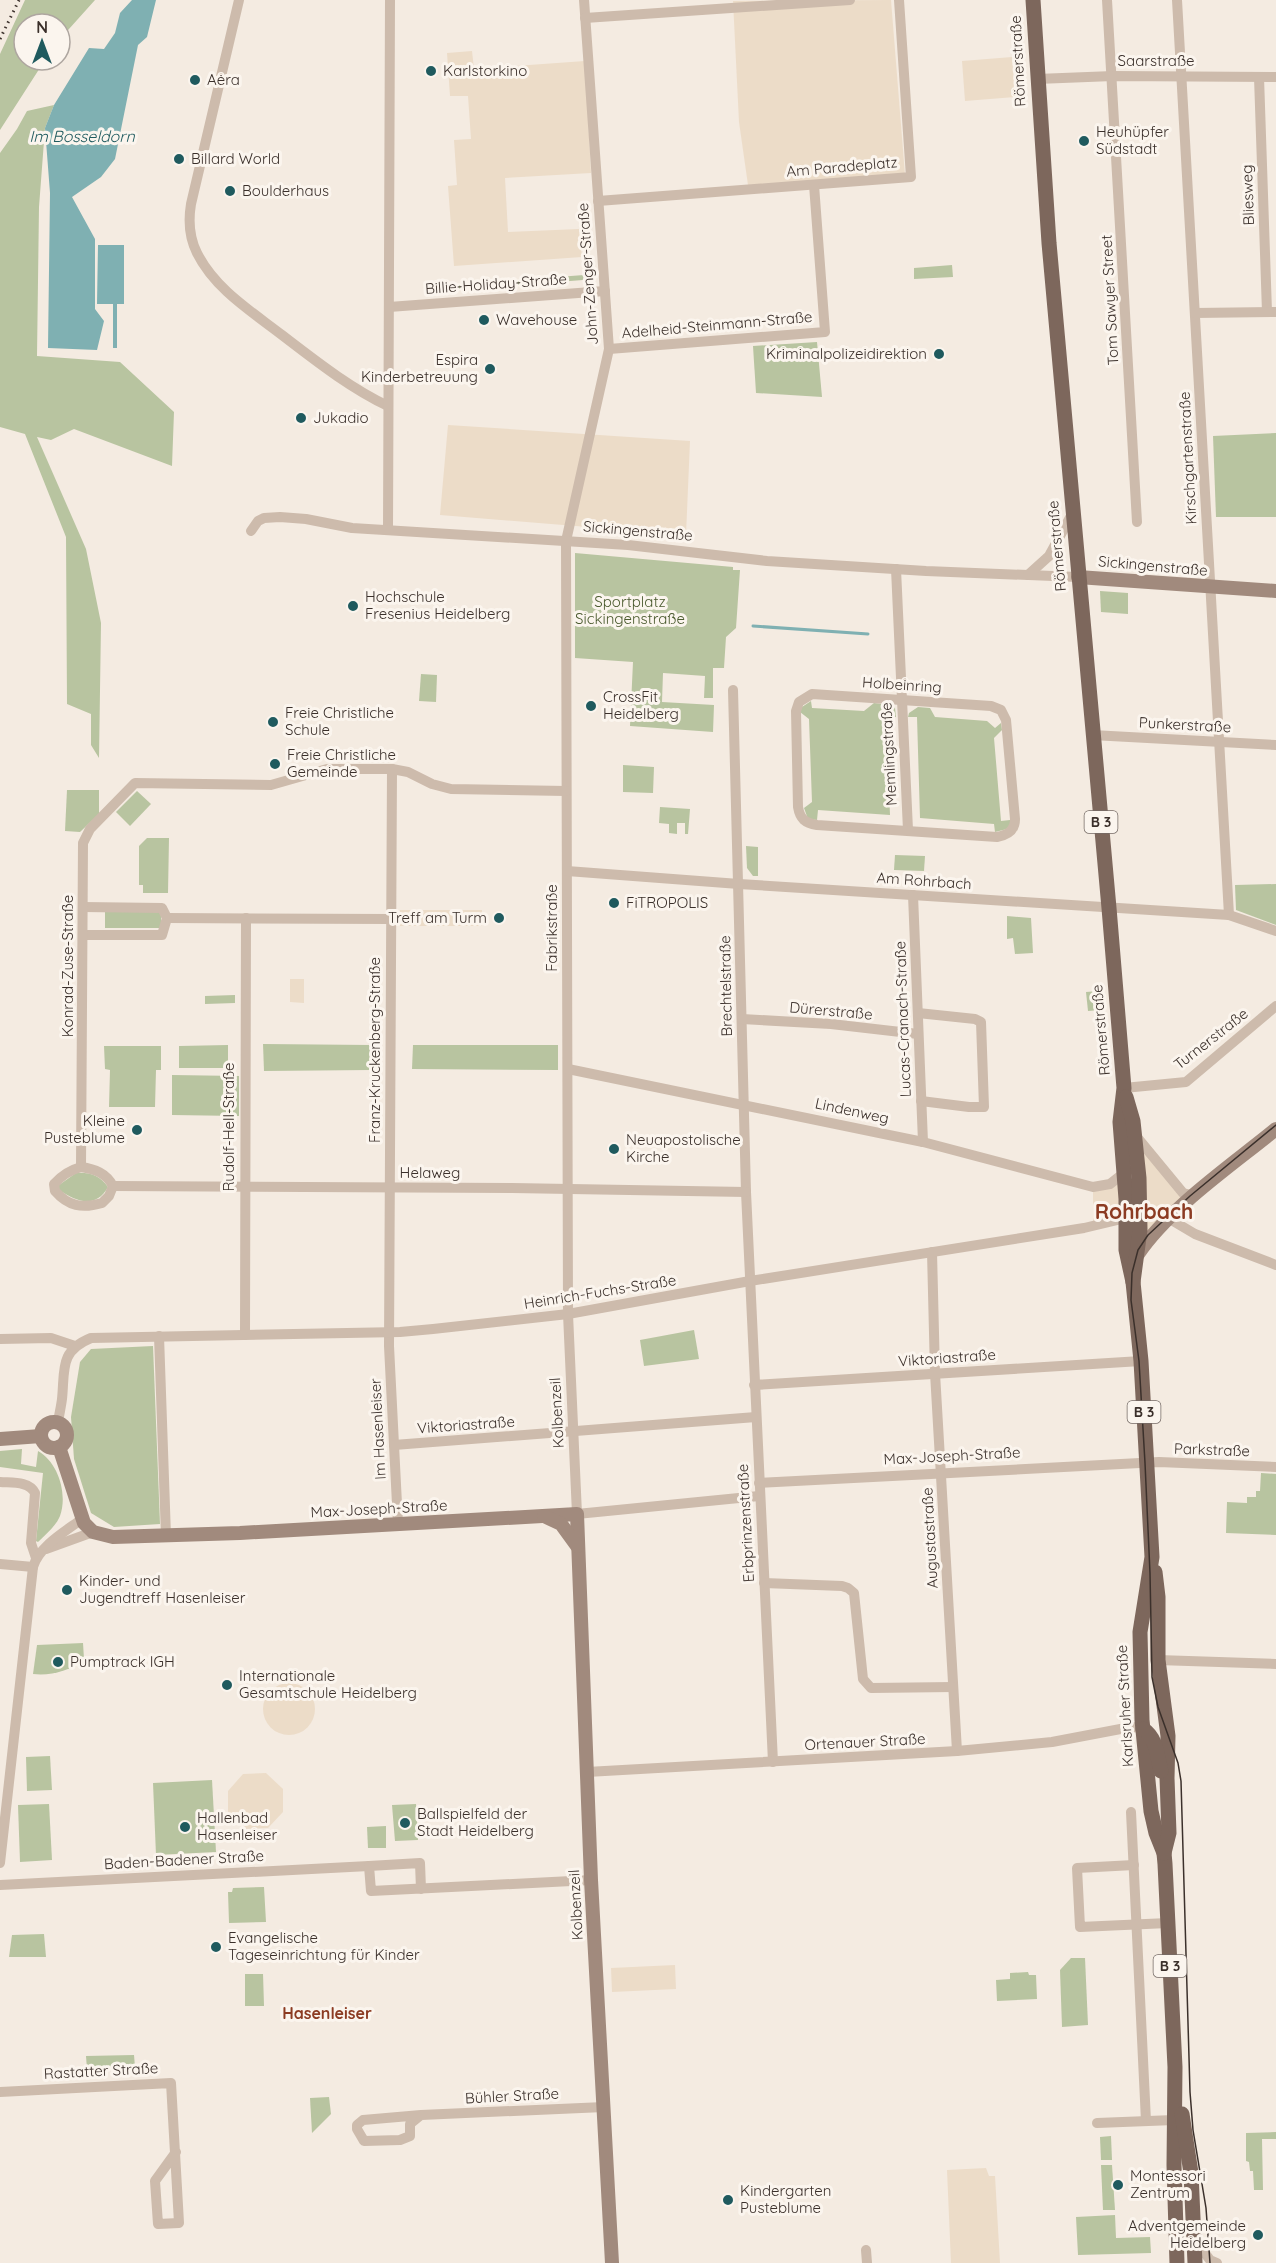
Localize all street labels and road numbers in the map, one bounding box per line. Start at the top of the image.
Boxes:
street label: Römerstraße [1006,15,1029,107]
street label: Saarstraße [1118,51,1194,70]
street label: Am Paradeplatz [786,152,898,181]
street label: Bliesweg [1237,164,1258,226]
street label: John-Zenger-Straße [573,202,602,346]
street label: Tom Sawyer Street [1097,234,1122,366]
street label: Billie-Holiday-Straße [424,269,568,298]
street label: Adelheid-Steinmann-Straße [621,307,813,342]
street label: Kirschgartenstraße [1175,391,1200,525]
street label: Römerstraße [1043,500,1070,592]
street label: Sickingenstraße [582,516,694,545]
street label: Sickingenstraße [1097,551,1209,580]
street label: Holbeinring [862,672,942,697]
street label: Memlingstraße [876,702,901,806]
street label: Punkerstraße [1138,713,1232,736]
road number: B 3 [1084,811,1118,833]
street label: Am Rohrbach [876,868,972,893]
street label: Fabrikstraße [542,884,561,972]
street label: Konrad-Zuse-Straße [58,895,77,1037]
street label: Brechtelstraße [715,935,736,1037]
street label: Lucas-Cranach-Straße [890,941,915,1098]
street label: Franz-Kruckenberg-Straße [365,957,384,1143]
street label: Römerstraße [1087,984,1114,1076]
street label: Dürerstraße [789,997,873,1024]
street label: Turnerstraße [1170,1004,1252,1073]
street label: Rudolf-Hell-Straße [219,1062,238,1192]
street label: Lindenweg [813,1093,891,1128]
street label: Helaweg [400,1163,460,1182]
street label: Heinrich-Fuchs-Straße [522,1270,677,1313]
street label: Viktoriastraße [898,1345,996,1370]
street label: Im Hasenleiser [365,1377,390,1480]
street label: Kolbenzeil [545,1377,568,1449]
road number: B 3 [1128,1401,1160,1423]
street label: Viktoriastraße [417,1412,515,1437]
street label: Parkstraße [1174,1439,1250,1460]
street label: Max-Joseph-Straße [883,1442,1021,1469]
street label: Erbprinzenstraße [733,1463,758,1583]
street label: Augustastraße [917,1487,942,1589]
street label: Max-Joseph-Straße [310,1495,448,1522]
street label: Karlsruher Straße [1112,1644,1137,1768]
street label: Ortenauer Straße [804,1729,926,1754]
street label: Baden-Badener Straße [104,1846,264,1873]
street label: Kolbenzeil [564,1869,587,1941]
road number: B 3 [1154,1955,1186,1977]
street label: Rastatter Straße [43,2058,159,2083]
street label: Bühler Straße [464,2084,560,2107]

